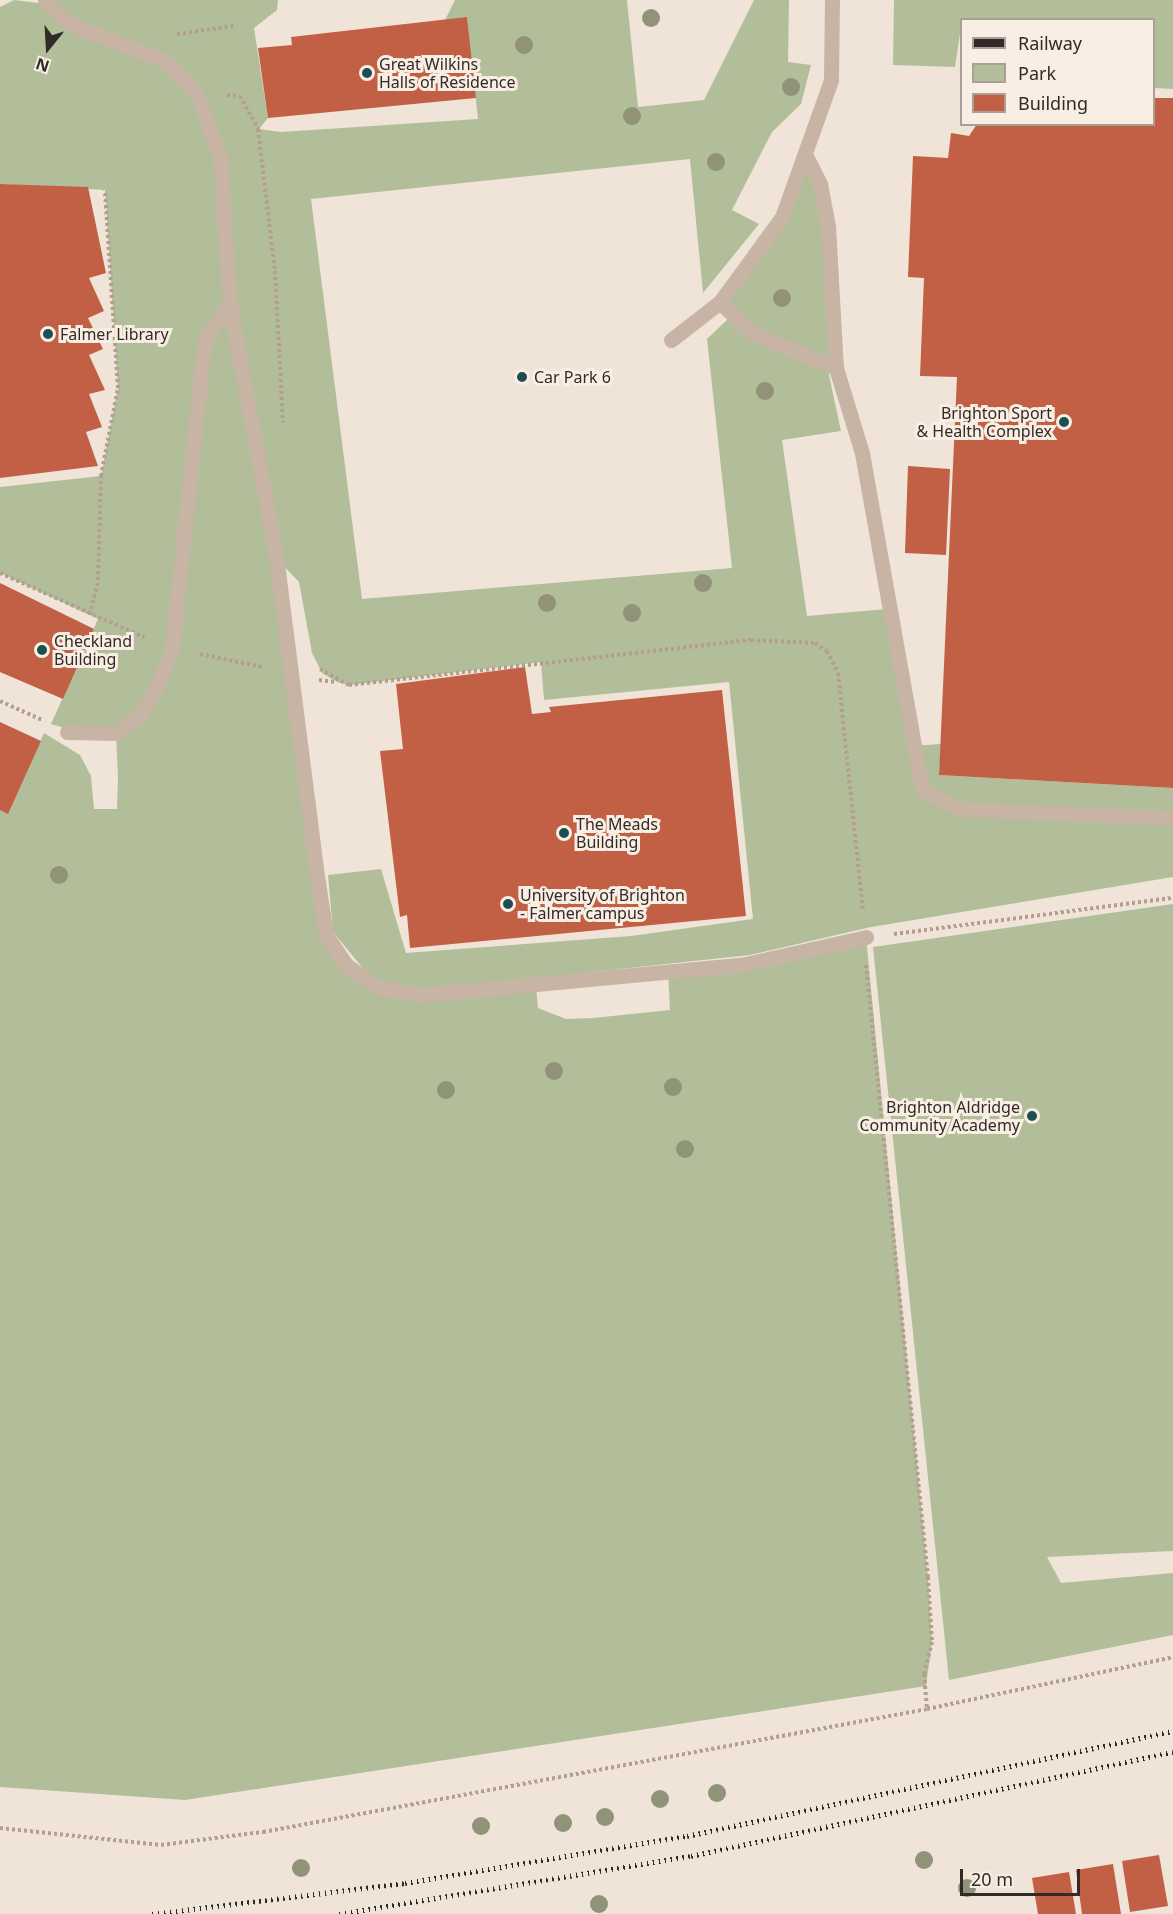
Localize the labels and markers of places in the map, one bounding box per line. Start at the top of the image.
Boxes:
place label: Great Wilkins Halls of Residence [379,54,515,92]
marker: Great Wilkins Halls of Residence [360,66,374,80]
place label: Falmer Library [60,324,169,344]
marker: Falmer Library [41,327,55,341]
place label: Car Park 6 [534,367,611,387]
marker: Car Park 6 [515,370,529,384]
place label: Brighton Sport & Health Complex [916,403,1052,441]
marker: Brighton Sport & Health Complex [1057,415,1071,429]
place label: Checkland Building [54,631,132,669]
marker: Checkland Building [35,643,49,657]
place label: The Meads Building [576,814,658,852]
marker: The Meads Building [557,826,571,840]
place label: University of Brighton - Falmer campus [520,885,685,923]
marker: University of Brighton - Falmer campus [501,897,515,911]
place label: Brighton Aldridge Community Academy [859,1097,1020,1135]
marker: Brighton Aldridge Community Academy [1025,1109,1039,1123]

